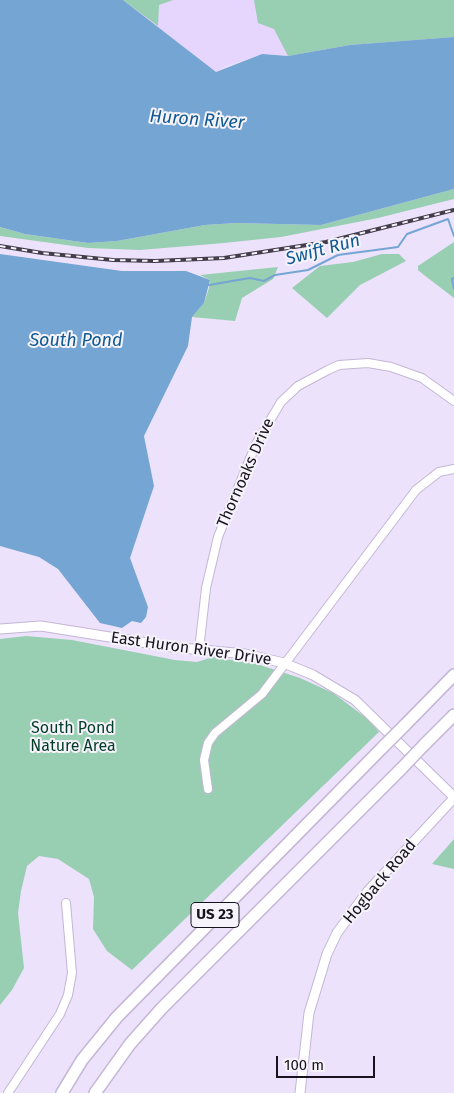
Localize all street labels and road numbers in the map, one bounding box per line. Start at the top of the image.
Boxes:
street label: Thornoaks Drive [213,415,279,531]
street label: East Huron River Drive [109,628,273,670]
street label: Hogback Road [339,836,421,928]
road number: US 23 [191,902,239,928]

